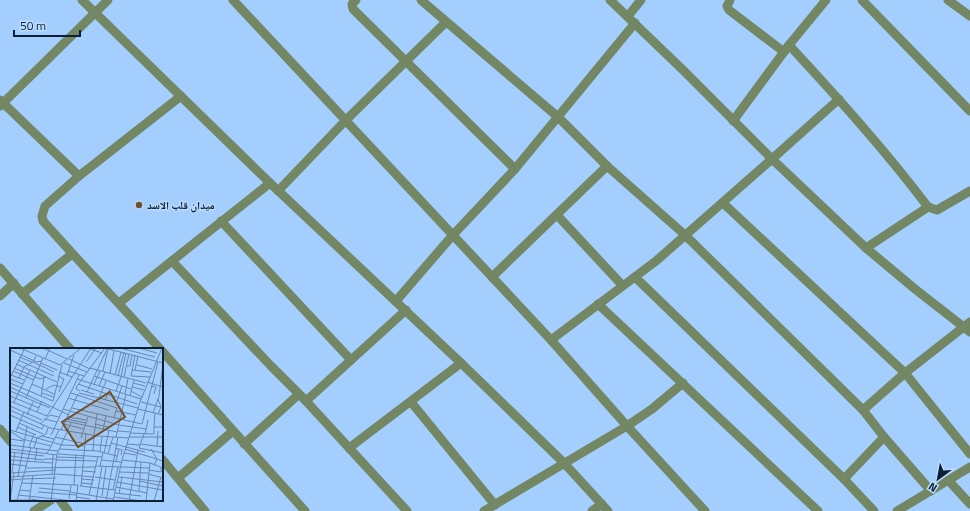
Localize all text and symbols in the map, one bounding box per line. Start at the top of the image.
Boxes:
scale bar [14,12,80,38]
text: 50 m [20,16,46,35]
place label: ميدان قلب الاسد [147,197,215,213]
marker: ميدان قلب الاسد [134,200,144,210]
inset map [10,348,163,501]
north arrow [918,459,958,499]
text: N [925,479,940,496]

